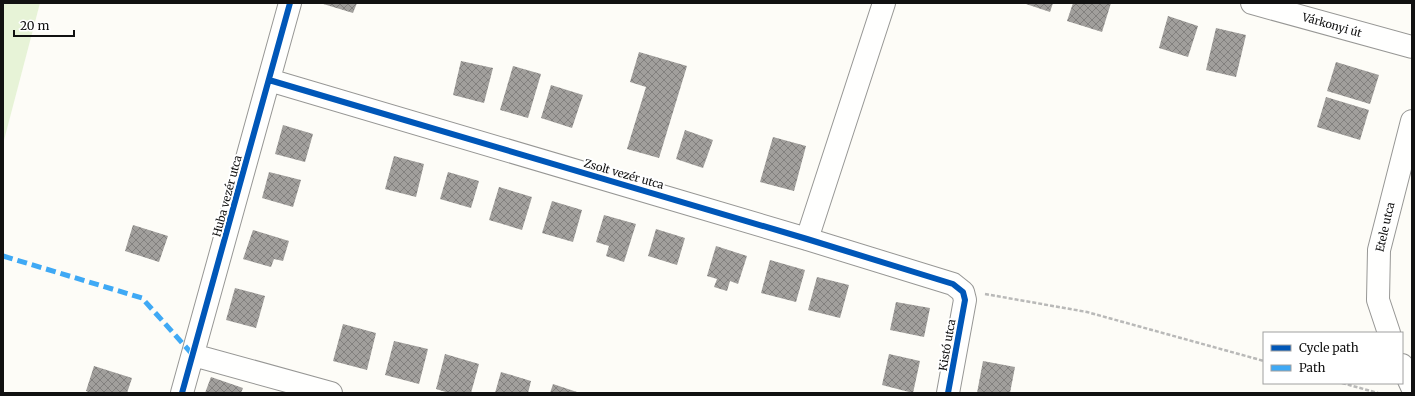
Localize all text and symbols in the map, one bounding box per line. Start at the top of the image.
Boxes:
street label: Várkonyi út [1300,10,1364,40]
scale bar [14,12,74,38]
text: 20 m [20,18,49,33]
street label: Huba vezér utca [209,154,245,238]
street label: Zsolt vezér utca [582,156,666,192]
street label: Etele utca [1372,201,1398,253]
street label: Kistó utca [936,318,958,372]
legend [1263,332,1403,384]
text: Cycle path [1299,340,1359,355]
text: Path [1299,360,1325,375]

